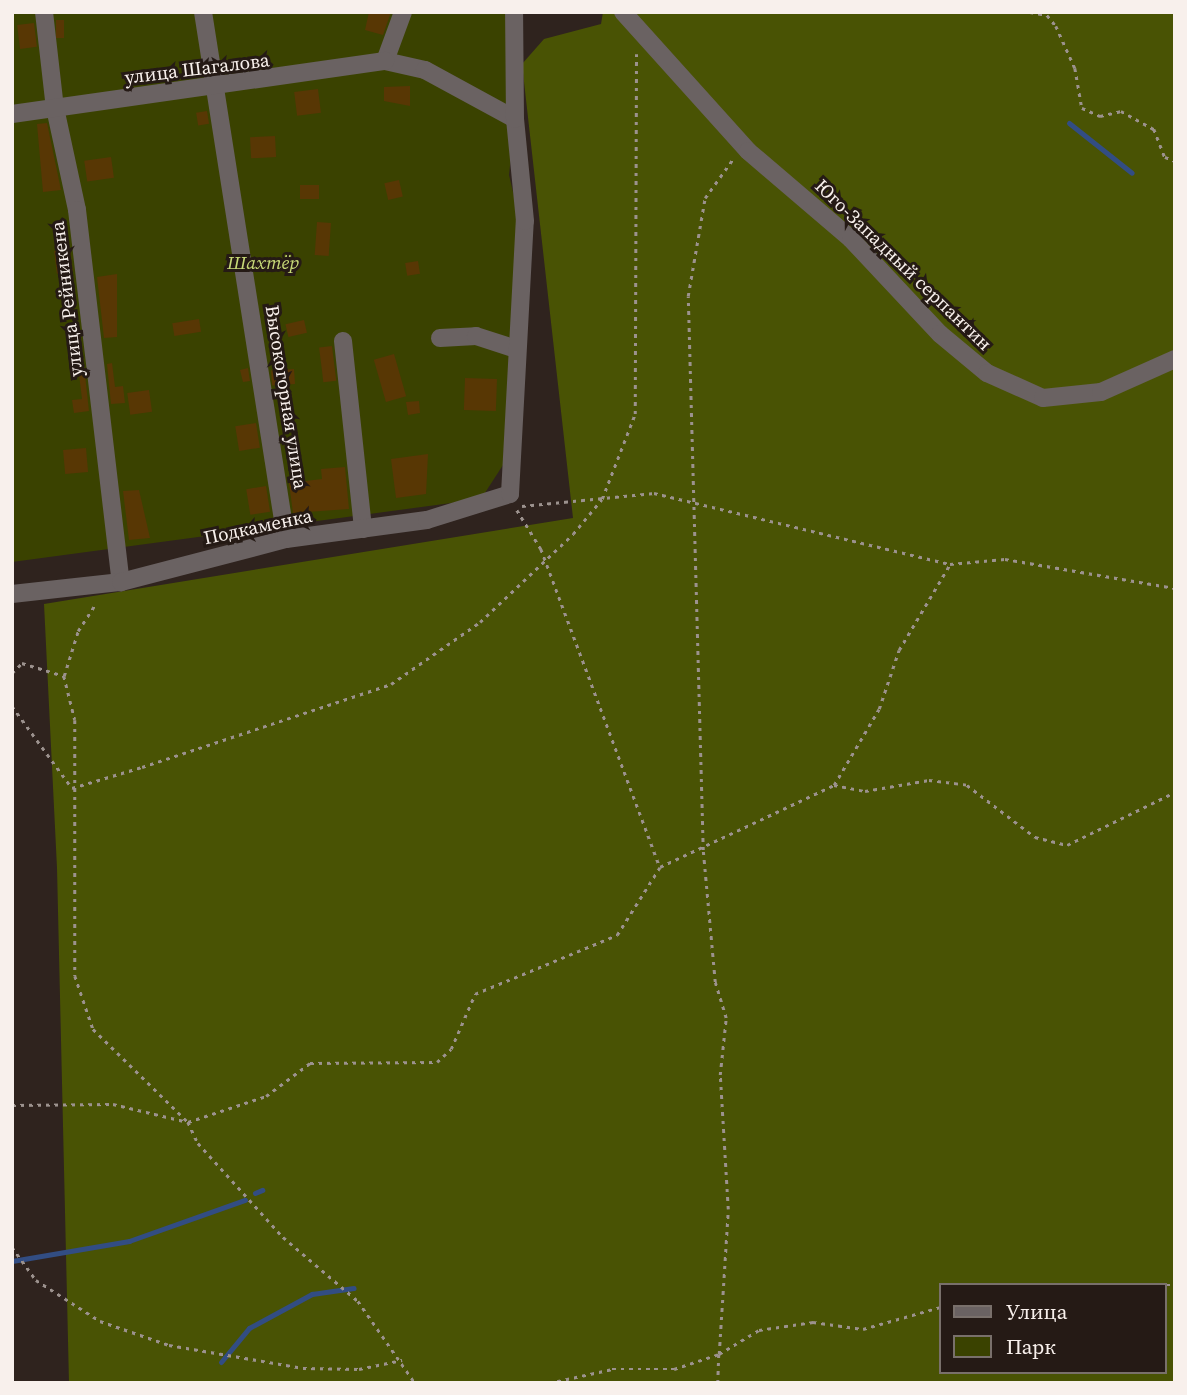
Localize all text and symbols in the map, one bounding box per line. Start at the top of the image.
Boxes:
street label: улица Шагалова [123,49,271,89]
street label: Юго-Западный серпантин [810,175,996,355]
street label: улица Рейникена [46,220,88,378]
park label: Шахтёр [227,252,299,274]
street label: Высокогорная улица [260,303,312,491]
street label: Подкаменка [202,504,314,550]
legend [939,1283,1166,1374]
text: Улица [1006,1297,1067,1326]
text: Парк [1006,1332,1056,1361]

